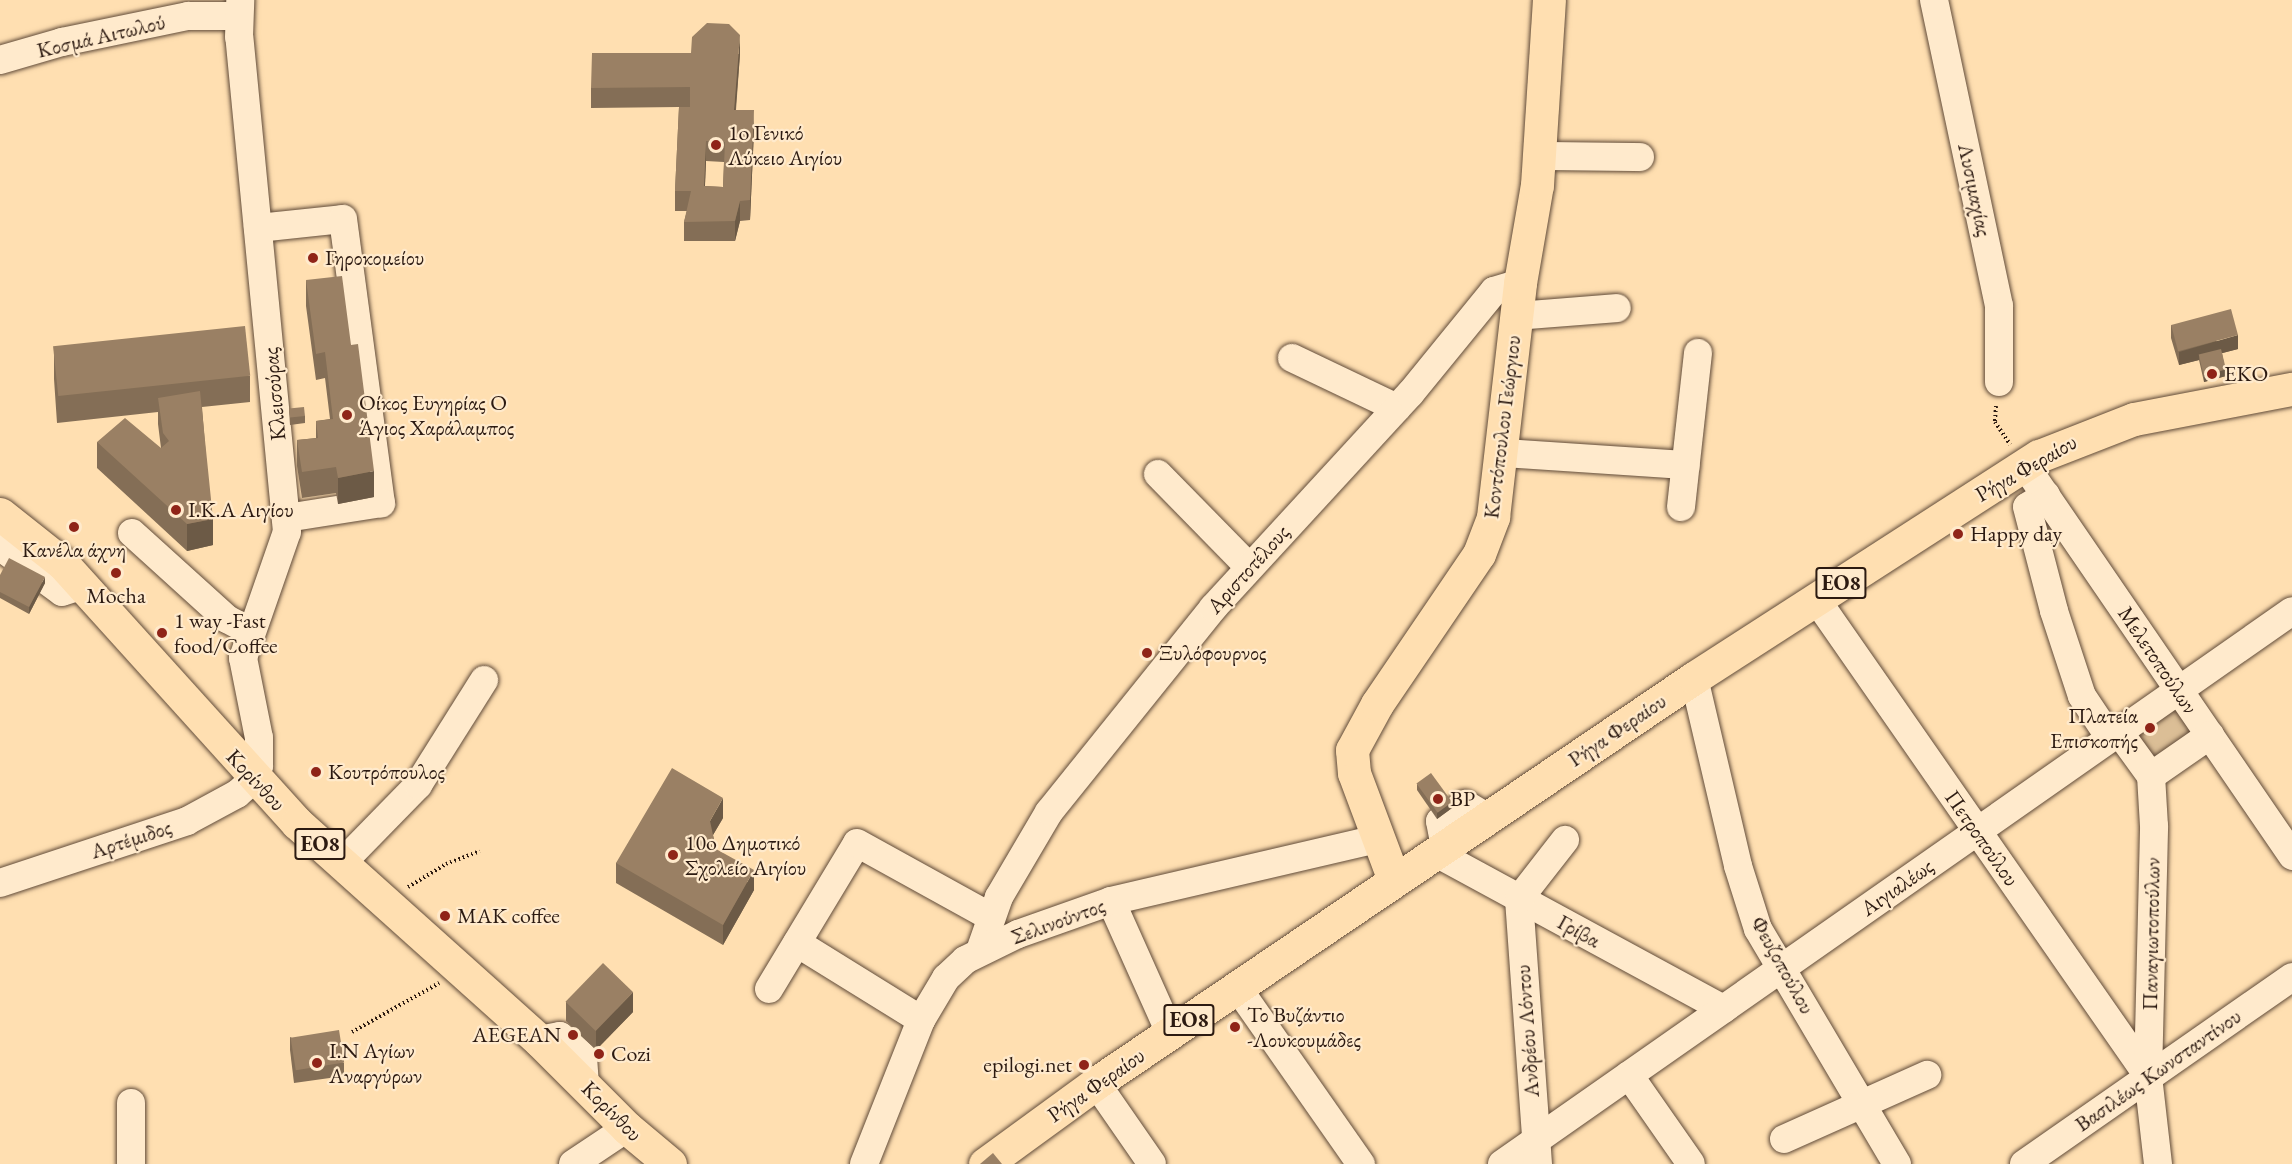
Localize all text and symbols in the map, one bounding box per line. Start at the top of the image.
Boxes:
street label: Κοσμά Αιτωλού [34,8,168,64]
place label: 1o Γενικό Λύκειο Αιγίου [728,119,842,170]
marker: 1o Γενικό Λύκειο Αιγίου [709,138,723,152]
street label: Λυσιμαχίας [1952,141,1998,239]
place label: Γηροκομείου [325,245,424,271]
marker: Γηροκομείου [306,251,320,265]
street label: Κοντόπουλου Γεώργιου [1478,334,1526,520]
street label: Κλεισούρας [257,346,291,442]
place label: EKO [2224,361,2268,387]
marker: EKO [2205,367,2219,381]
place label: Οίκος Ευγηρίας Ο Άγιος Χαράλαμπος [359,389,514,440]
marker: Οίκος Ευγηρίας Ο Άγιος Χαράλαμπος [340,408,354,422]
street label: Ρήγα Φεραίου [1971,428,2081,508]
place label: Ι.Κ.Α Αιγίου [188,497,294,523]
marker: Ι.Κ.Α Αιγίου [169,503,183,517]
street label: Αριστοτέλους [1201,519,1295,619]
marker: Κανέλα άχνη [67,520,81,534]
place label: Happy day [1970,521,2062,547]
marker: Happy day [1951,527,1965,541]
place label: Κανέλα άχνη [22,537,126,563]
road number: ΕΟ8 [1814,565,1868,601]
marker: Mocha [109,566,123,580]
place label: Mocha [86,583,146,609]
street label: Μελετοπούλων [2112,601,2204,719]
place label: 1 way -Fast food/Coffee [174,607,278,658]
marker: 1 way -Fast food/Coffee [155,626,169,640]
place label: Ξυλόφουρνος [1159,640,1267,666]
marker: Ξυλόφουρνος [1140,646,1154,660]
street label: Ρήγα Φεραίου [1563,688,1671,772]
place label: Πλατεία Επισκοπής [2050,702,2138,754]
marker: Πλατεία Επισκοπής [2143,721,2157,735]
street label: Κορίνθου [221,744,291,816]
place label: Κουτρόπουλος [328,759,445,785]
marker: Κουτρόπουλος [309,765,323,779]
street label: Πετροπούλου [1939,785,2025,891]
place label: BP [1450,786,1475,812]
marker: BP [1431,792,1445,806]
street label: Αρτέμιδος [87,814,175,864]
road number: ΕΟ8 [293,826,347,862]
place label: 10o Δημοτικό Σχολείο Αιγίου [685,829,806,880]
marker: 10o Δημοτικό Σχολείο Αιγίου [666,848,680,862]
street label: Αιγιαλέως [1856,852,1938,922]
street label: Παναγιωτοπούλων [2136,857,2166,1011]
street label: Σελινούντος [1008,892,1108,950]
place label: ΜΑΚ coffee [457,903,560,929]
marker: ΜΑΚ coffee [438,909,452,923]
street label: Γρίβα [1553,909,1605,953]
street label: Φευζοπούλου [1745,911,1821,1019]
street label: Ανδρέου Λόντου [1509,964,1545,1098]
place label: Το Βυζάντιο -Λουκουμάδες [1247,1001,1361,1052]
road number: ΕΟ8 [1162,1002,1216,1038]
street label: Βασιλέως Κωνσταντίνου [2070,1003,2246,1137]
marker: Το Βυζάντιο -Λουκουμάδες [1228,1020,1242,1034]
place label: AEGEAN [472,1022,561,1048]
marker: AEGEAN [566,1028,580,1042]
place label: Ι.Ν Αγίων Αναργύρων [329,1037,422,1088]
place label: Cozi [611,1041,651,1067]
street label: Ρήγα Φεραίου [1042,1042,1150,1128]
marker: Cozi [592,1047,606,1061]
place label: epilogi.net [983,1052,1072,1078]
marker: Ι.Ν Αγίων Αναργύρων [310,1056,324,1070]
marker: epilogi.net [1077,1058,1091,1072]
street label: Κορίνθου [576,1075,648,1147]

